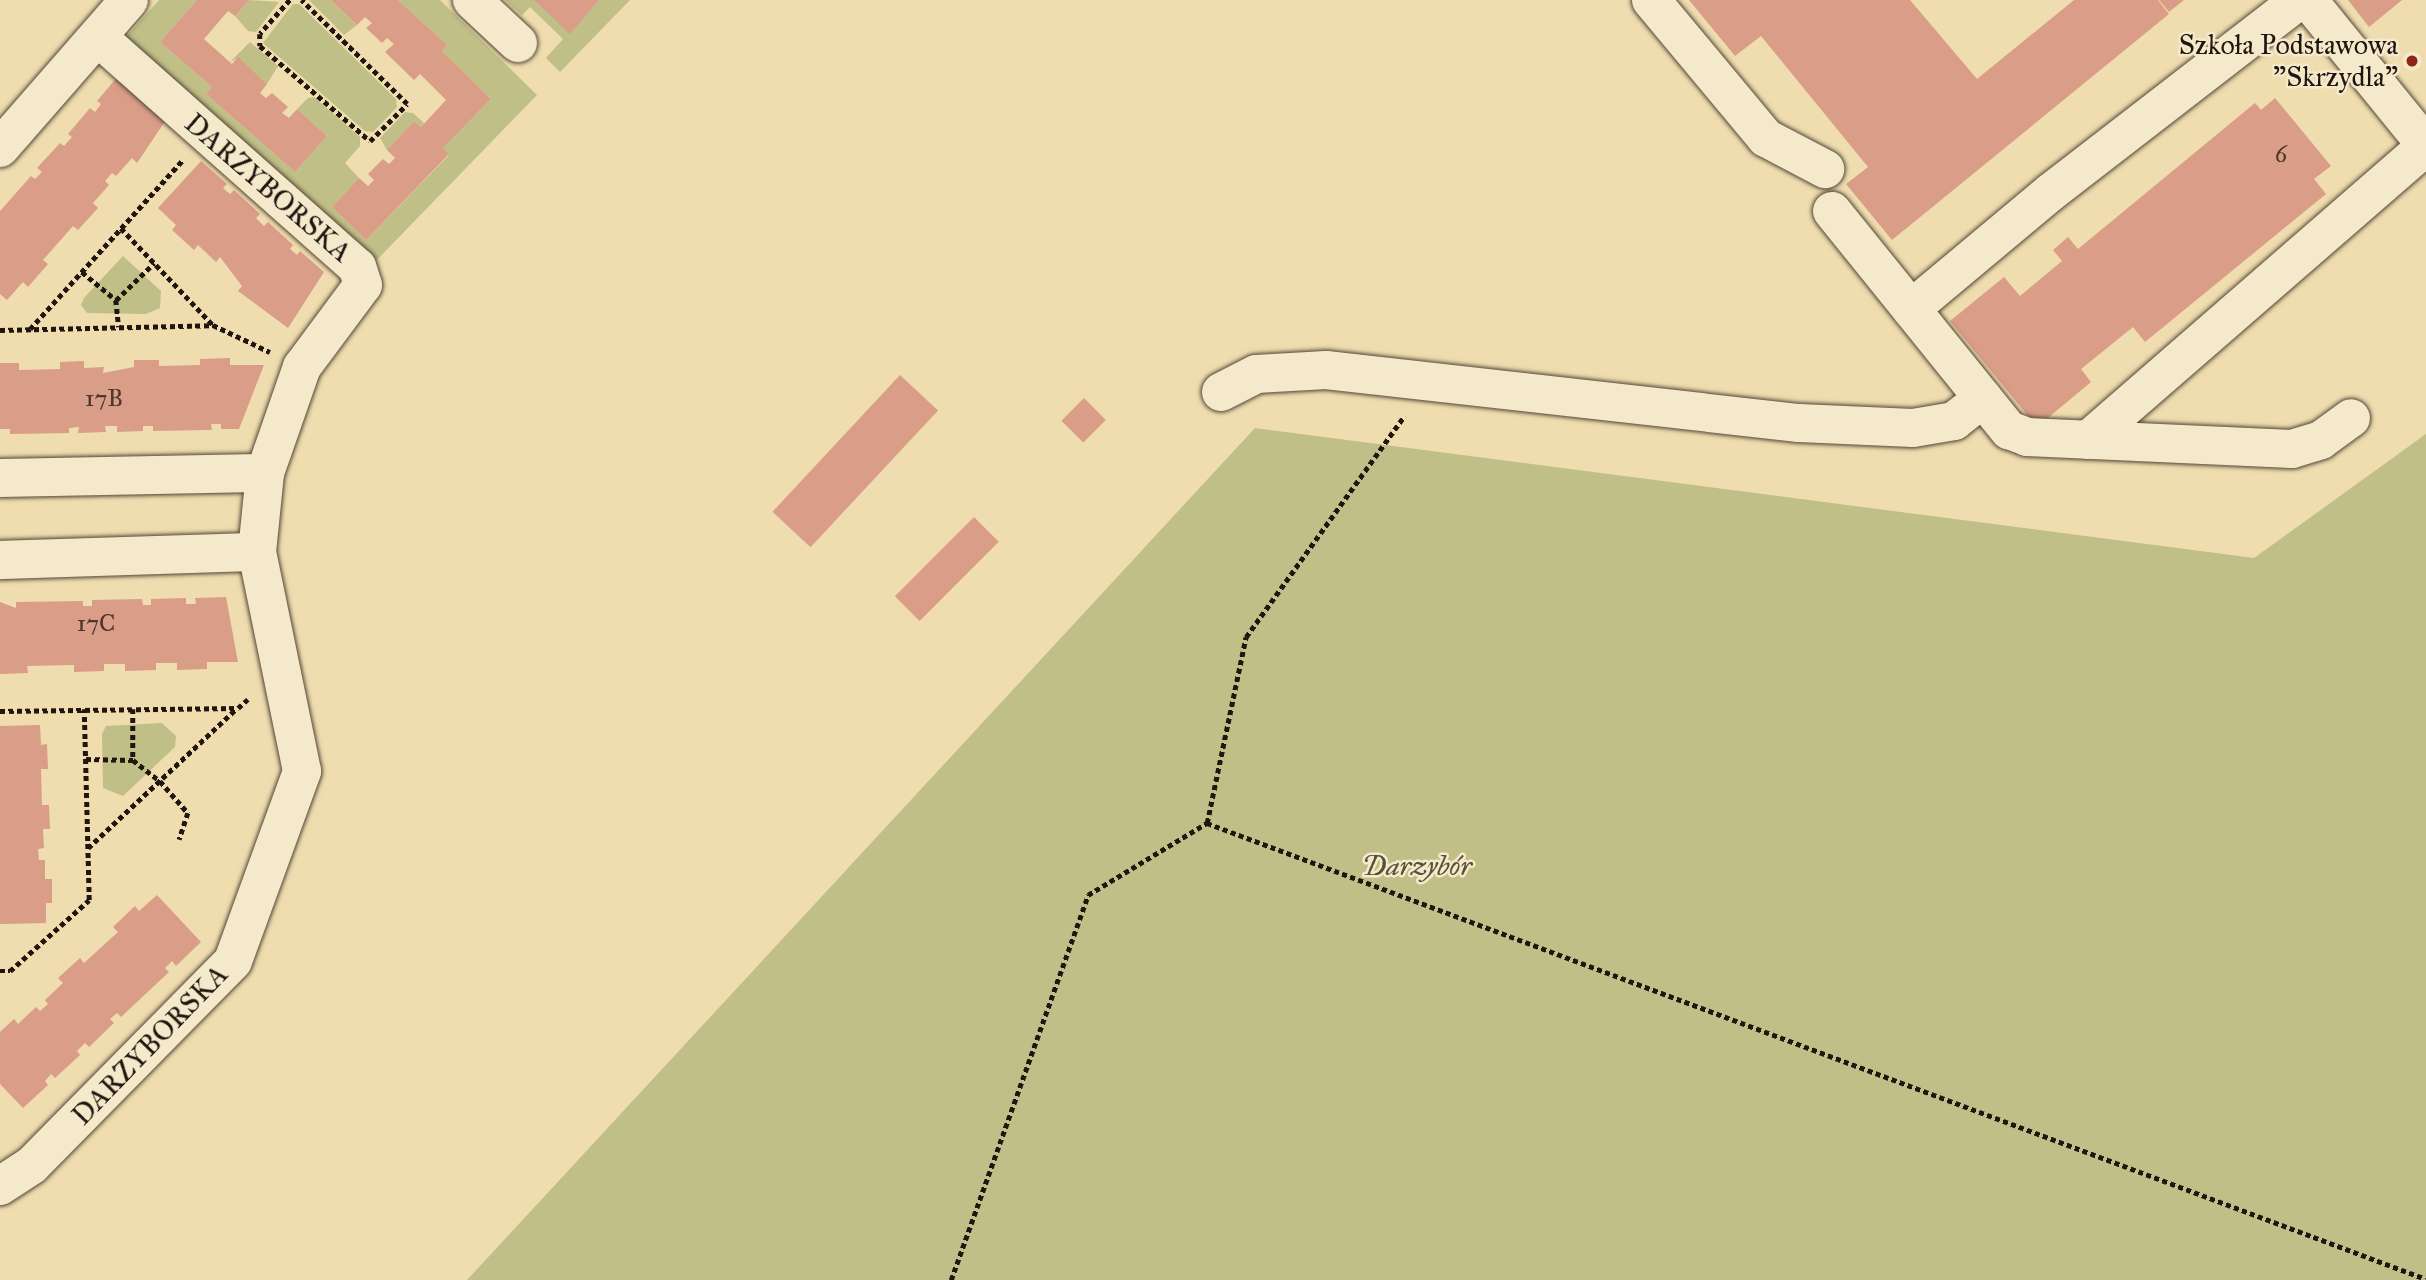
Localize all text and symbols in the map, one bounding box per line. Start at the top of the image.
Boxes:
place label: Szkoła Podstawowa "Skrzydla" [2179,28,2398,94]
marker: Szkoła Podstawowa "Skrzydla" [2404,53,2420,69]
street label: DARZYBORSKA [178,106,358,270]
house number: 6 [2275,141,2287,169]
house number: 17B [85,385,123,413]
house number: 17C [77,610,115,638]
park label: Darzybór [1362,849,1472,883]
street label: DARZYBORSKA [65,958,235,1132]

